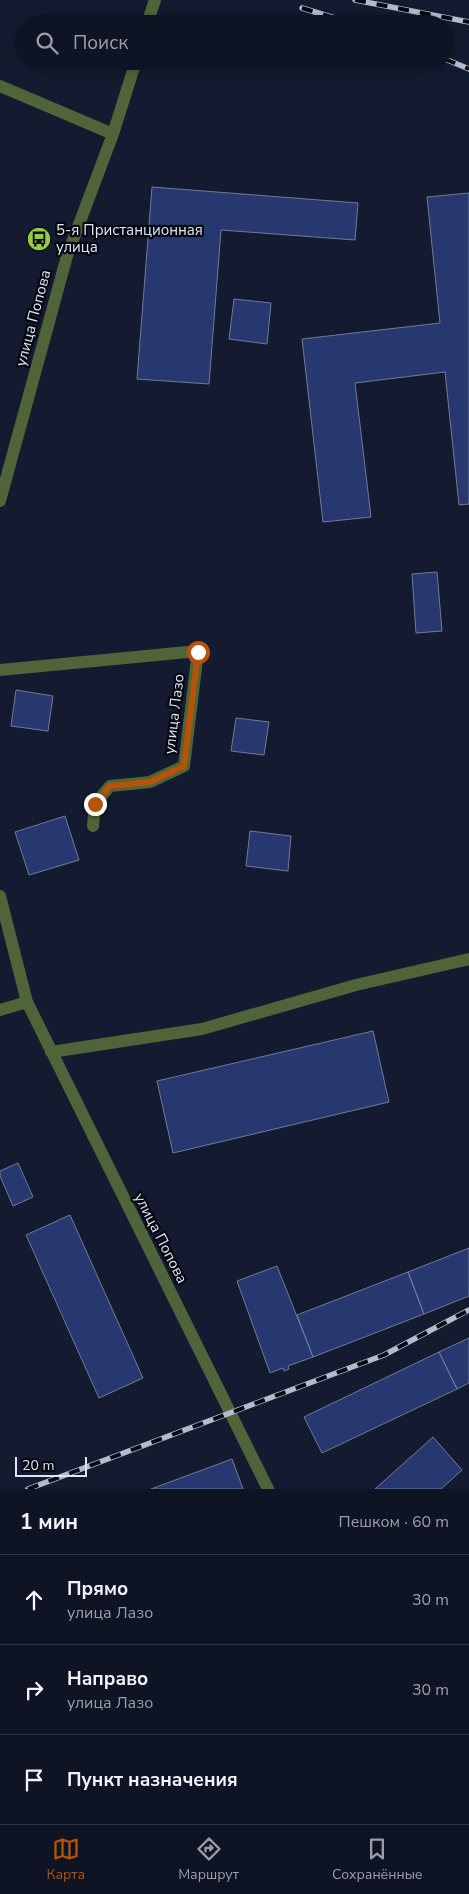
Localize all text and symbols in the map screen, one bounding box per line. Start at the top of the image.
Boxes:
search box [15,15,454,70]
icon: search [33,29,61,57]
text: Поиск [73,30,128,56]
place label: 5-я Пристанционная улица [56,220,203,257]
bus stop icon: 5-я Пристанционная улица [26,226,52,252]
street label: улица Попова [11,268,55,368]
route start [187,641,210,664]
street label: улица Лазо [159,673,189,755]
route end [84,793,107,816]
street label: улица Попова [130,1189,192,1287]
scale bar [15,1454,88,1477]
text: 20 m [22,1456,54,1475]
text: 1 мин [20,1508,78,1536]
text: Пешком · 60 m [339,1511,449,1533]
text: Прямо [67,1576,128,1602]
icon: ahead [20,1586,48,1614]
text: 30 m [412,1589,449,1611]
text: улица Лазо [67,1602,153,1624]
text: Направо [67,1666,148,1692]
icon: right [20,1676,48,1704]
text: 30 m [412,1679,449,1701]
text: улица Лазо [67,1692,153,1714]
icon: arrive [20,1766,48,1794]
text: Пункт назначения [67,1767,238,1793]
tab: Карта [47,1835,85,1884]
tab: Маршрут [178,1835,239,1884]
tab: Сохранённые [332,1835,422,1884]

